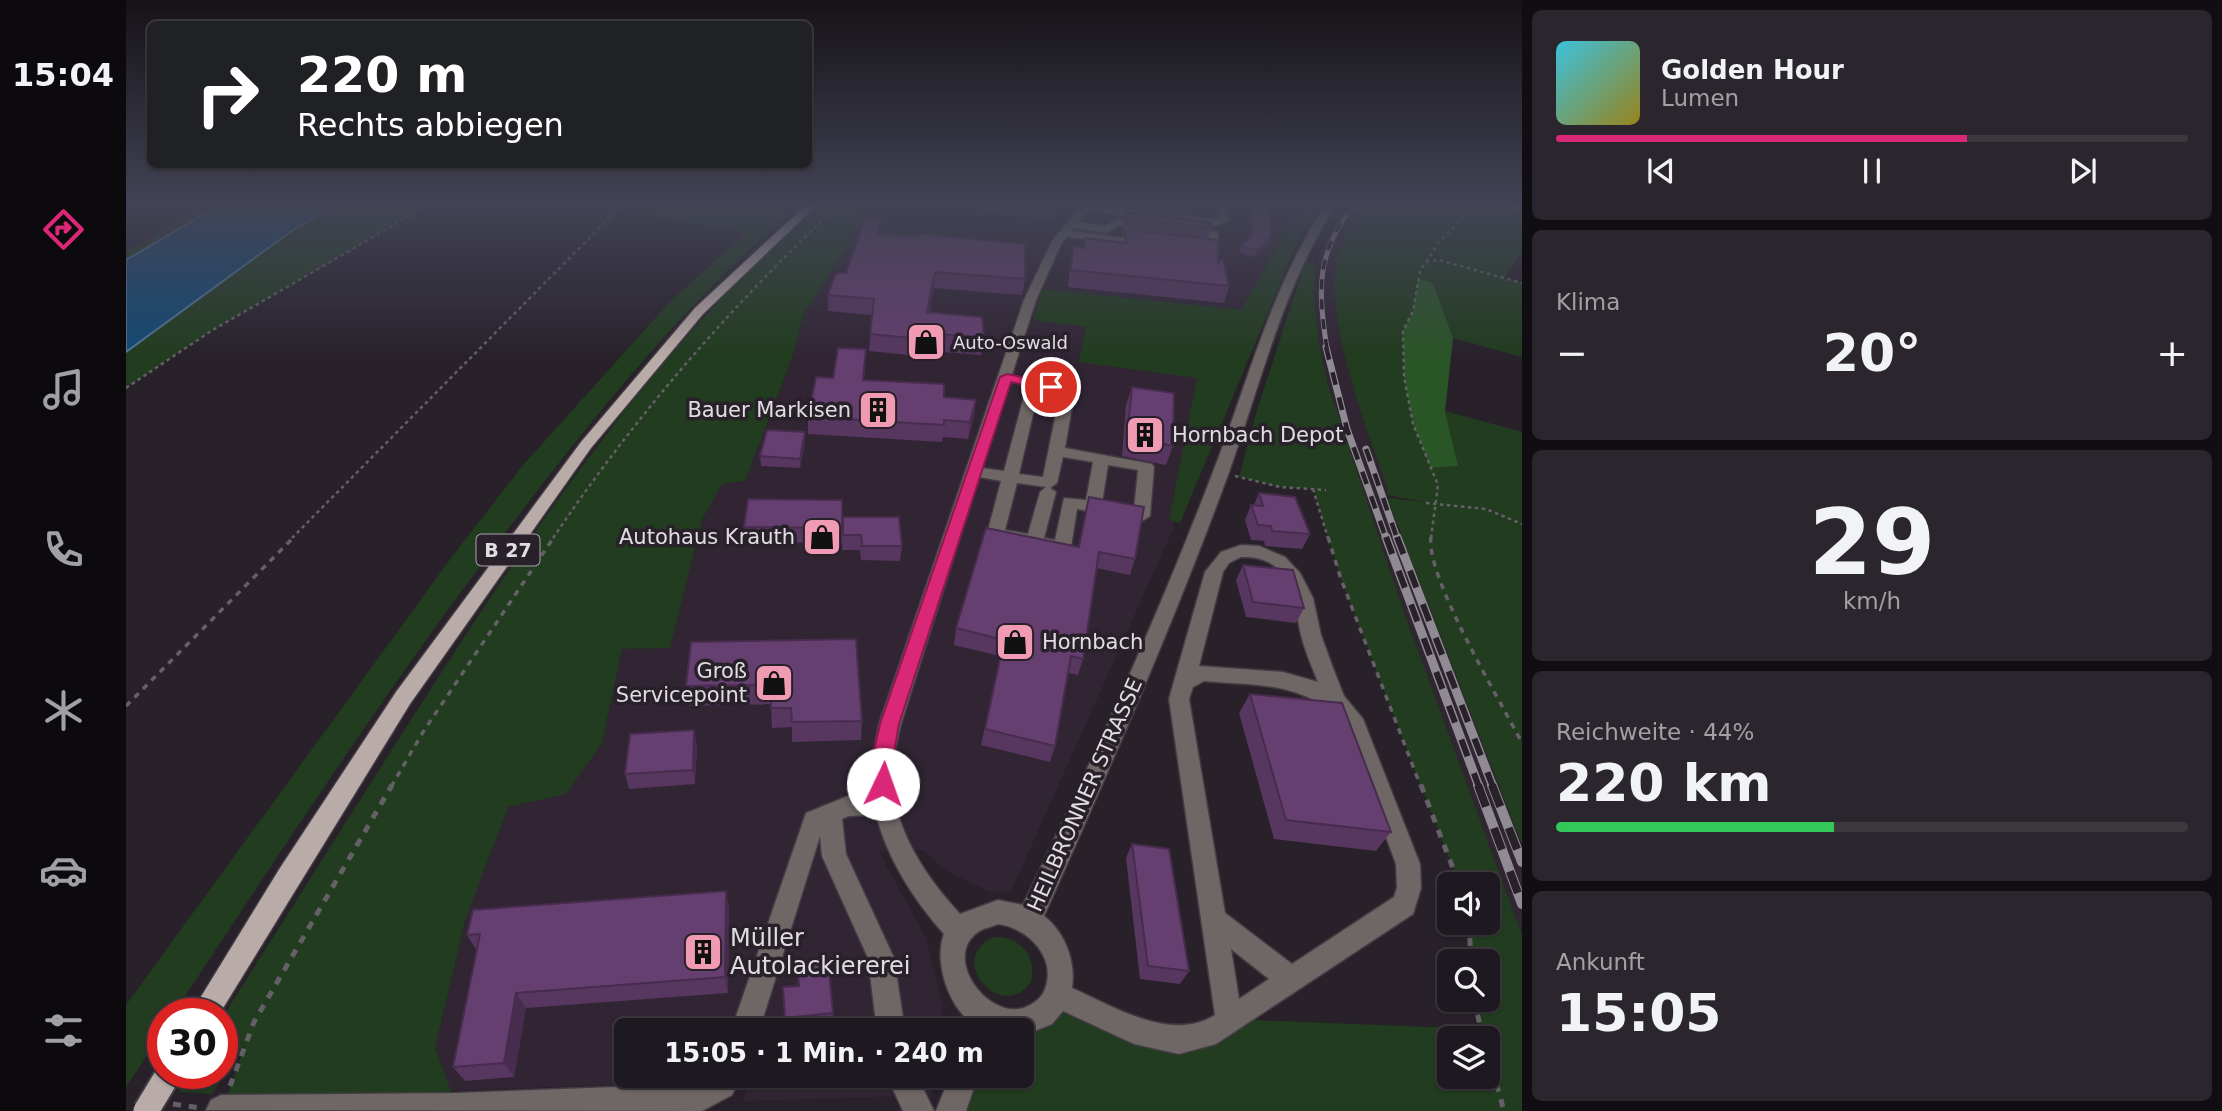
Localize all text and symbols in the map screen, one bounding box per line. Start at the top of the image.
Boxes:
text: 220 m [297,47,467,104]
icon: right [182,49,273,140]
text: Golden Hour [1661,55,1844,85]
text: 15:04 [12,56,114,94]
text: Lumen [1661,85,1739,111]
text: Rechts abbiegen [297,106,564,144]
icon: previous [1642,152,1680,190]
icon: pause [1853,152,1891,190]
icon: next [2064,152,2102,190]
icon: directions [39,205,88,254]
text: Klima [1556,289,1620,315]
shop icon: Auto-Oswald [905,321,947,363]
text: 20° [1823,323,1921,383]
text: − [1556,331,1588,375]
text: + [2156,331,2188,375]
place label: Auto-Oswald [953,332,1068,353]
pin [1021,357,1081,417]
icon: music [39,365,88,414]
icon: arrive [1032,368,1070,406]
building icon: Bauer Markisen [857,389,899,431]
place label: Bauer Markisen [687,398,851,422]
building icon: Hornbach Depot [1124,414,1166,456]
place label: Hornbach Depot [1172,423,1343,447]
text: 29 [1809,490,1935,595]
shop icon: Autohaus Krauth [801,516,843,558]
icon: phone [39,525,88,574]
place label: Autohaus Krauth [619,525,795,549]
road number: B 27 [476,534,540,566]
text: km/h [1843,588,1901,614]
shop icon: Hornbach [994,621,1036,663]
place label: Hornbach [1042,630,1143,654]
place label: Groß Servicepoint [616,659,747,707]
shop icon: Groß Servicepoint [753,662,795,704]
street label: HEILBRONNER STRASSE [1023,675,1147,915]
icon: climate [39,686,88,735]
text: Reichweite · 44% [1556,719,1754,745]
position arrow [846,747,920,821]
text: 220 km [1556,753,1771,813]
icon: car [39,846,88,895]
map controls [1437,872,1500,1089]
button: sound [1437,872,1500,935]
place label: Müller Autolackiererei [730,924,911,980]
building icon: Müller Autolackiererei [682,931,724,973]
button: search [1437,949,1500,1012]
text: Ankunft [1556,949,1645,975]
text: 15:05 [1556,983,1722,1043]
speed limit sign: 30 [147,998,238,1089]
icon: filters [39,1006,88,1055]
button: layers [1437,1026,1500,1089]
text: 15:05 · 1 Min. · 240 m [664,1038,984,1068]

